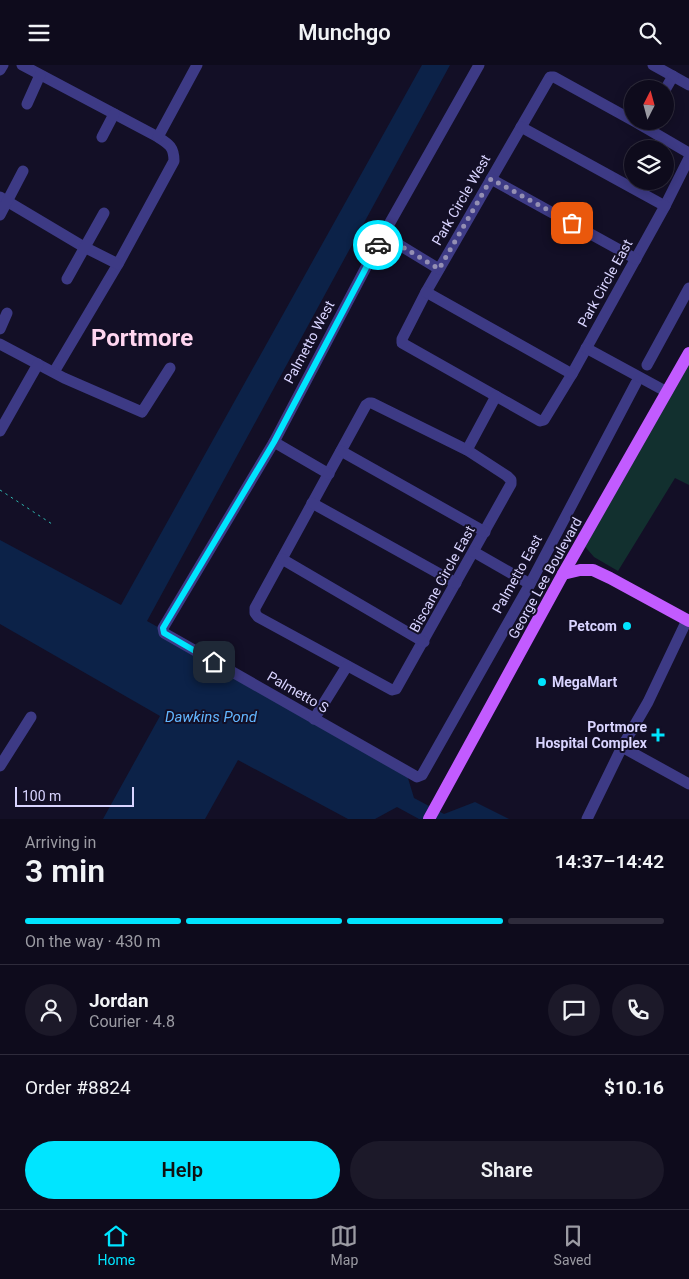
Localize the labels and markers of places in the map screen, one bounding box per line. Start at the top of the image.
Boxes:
pin [551,202,593,244]
place label: Petcom [568,618,617,634]
marker: Petcom [621,620,633,632]
pin [193,641,235,683]
place label: MegaMart [552,674,618,690]
marker: MegaMart [536,676,548,688]
place label: Portmore Hospital Complex [536,719,648,751]
marker: Portmore Hospital Complex [651,728,665,742]

